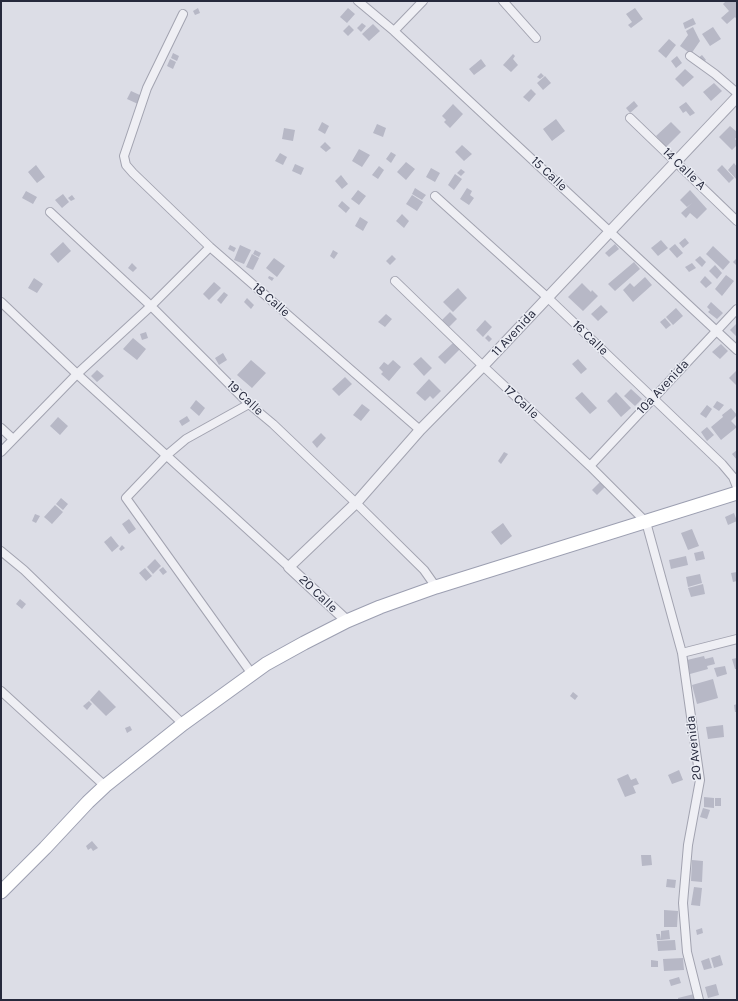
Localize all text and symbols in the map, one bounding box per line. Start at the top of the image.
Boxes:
street label: 14 Calle A [659,145,709,193]
street label: 15 Calle [528,153,570,195]
street label: 18 Calle [249,280,293,320]
street label: 11 Avenida [488,306,540,360]
street label: 16 Calle [569,317,611,359]
street label: 10a Avenida [634,356,692,418]
street label: 19 Calle [224,377,266,419]
street label: 17 Calle [500,382,542,422]
street label: 20 Calle [296,572,340,616]
street label: 20 Avenida [683,715,705,781]

